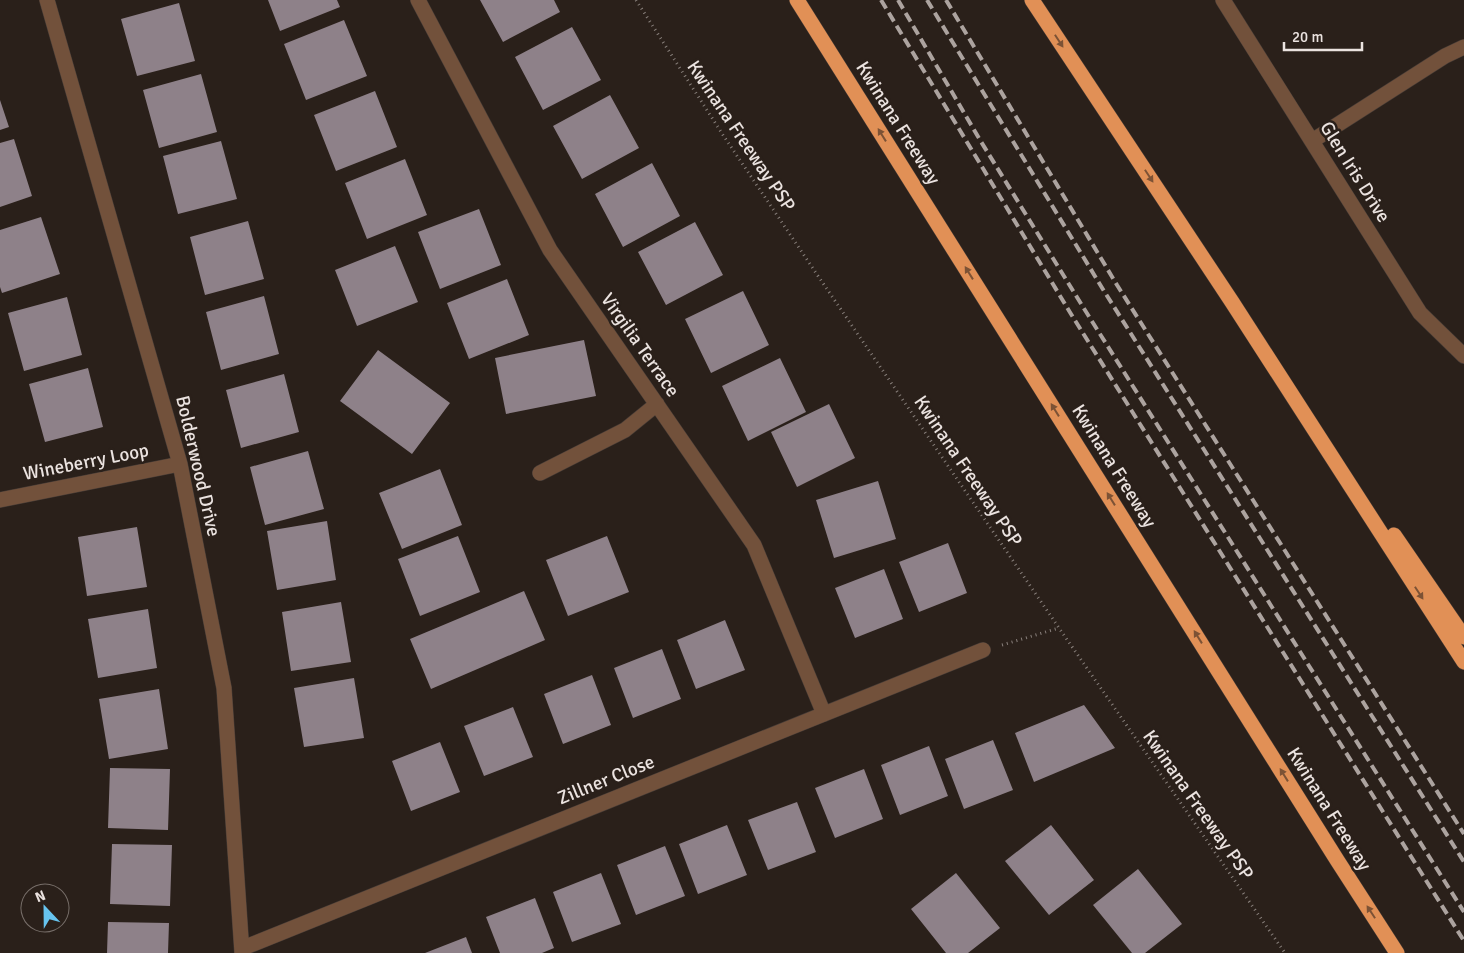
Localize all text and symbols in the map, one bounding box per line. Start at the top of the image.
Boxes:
scale bar [1284,20,1362,52]
text: 20 m [1292,28,1323,46]
one-way arrow [1054,34,1064,47]
street label: Kwinana Freeway PSP [682,56,801,216]
street label: Kwinana Freeway [850,57,946,189]
street label: Glen Iris Drive [1314,117,1396,227]
one-way arrow [877,129,887,142]
one-way arrow [1144,169,1154,183]
one-way arrow [964,266,973,279]
street label: Virgilia Terrace [595,288,685,402]
street label: Kwinana Freeway PSP [909,391,1028,551]
street label: Bolderwood Drive [170,393,226,539]
street label: Kwinana Freeway [1066,400,1162,532]
one-way arrow [1051,404,1060,417]
street label: Wineberry Loop [21,438,151,486]
one-way arrow [1107,493,1116,506]
one-way arrow [1414,586,1424,599]
one-way arrow [1193,631,1202,644]
street label: Kwinana Freeway PSP [1137,726,1259,885]
street label: Kwinana Freeway [1281,743,1377,875]
street label: Zillner Close [554,750,658,810]
one-way arrow [1279,768,1288,781]
north arrow [20,883,70,933]
text: N [33,887,48,906]
one-way arrow [1366,905,1376,919]

